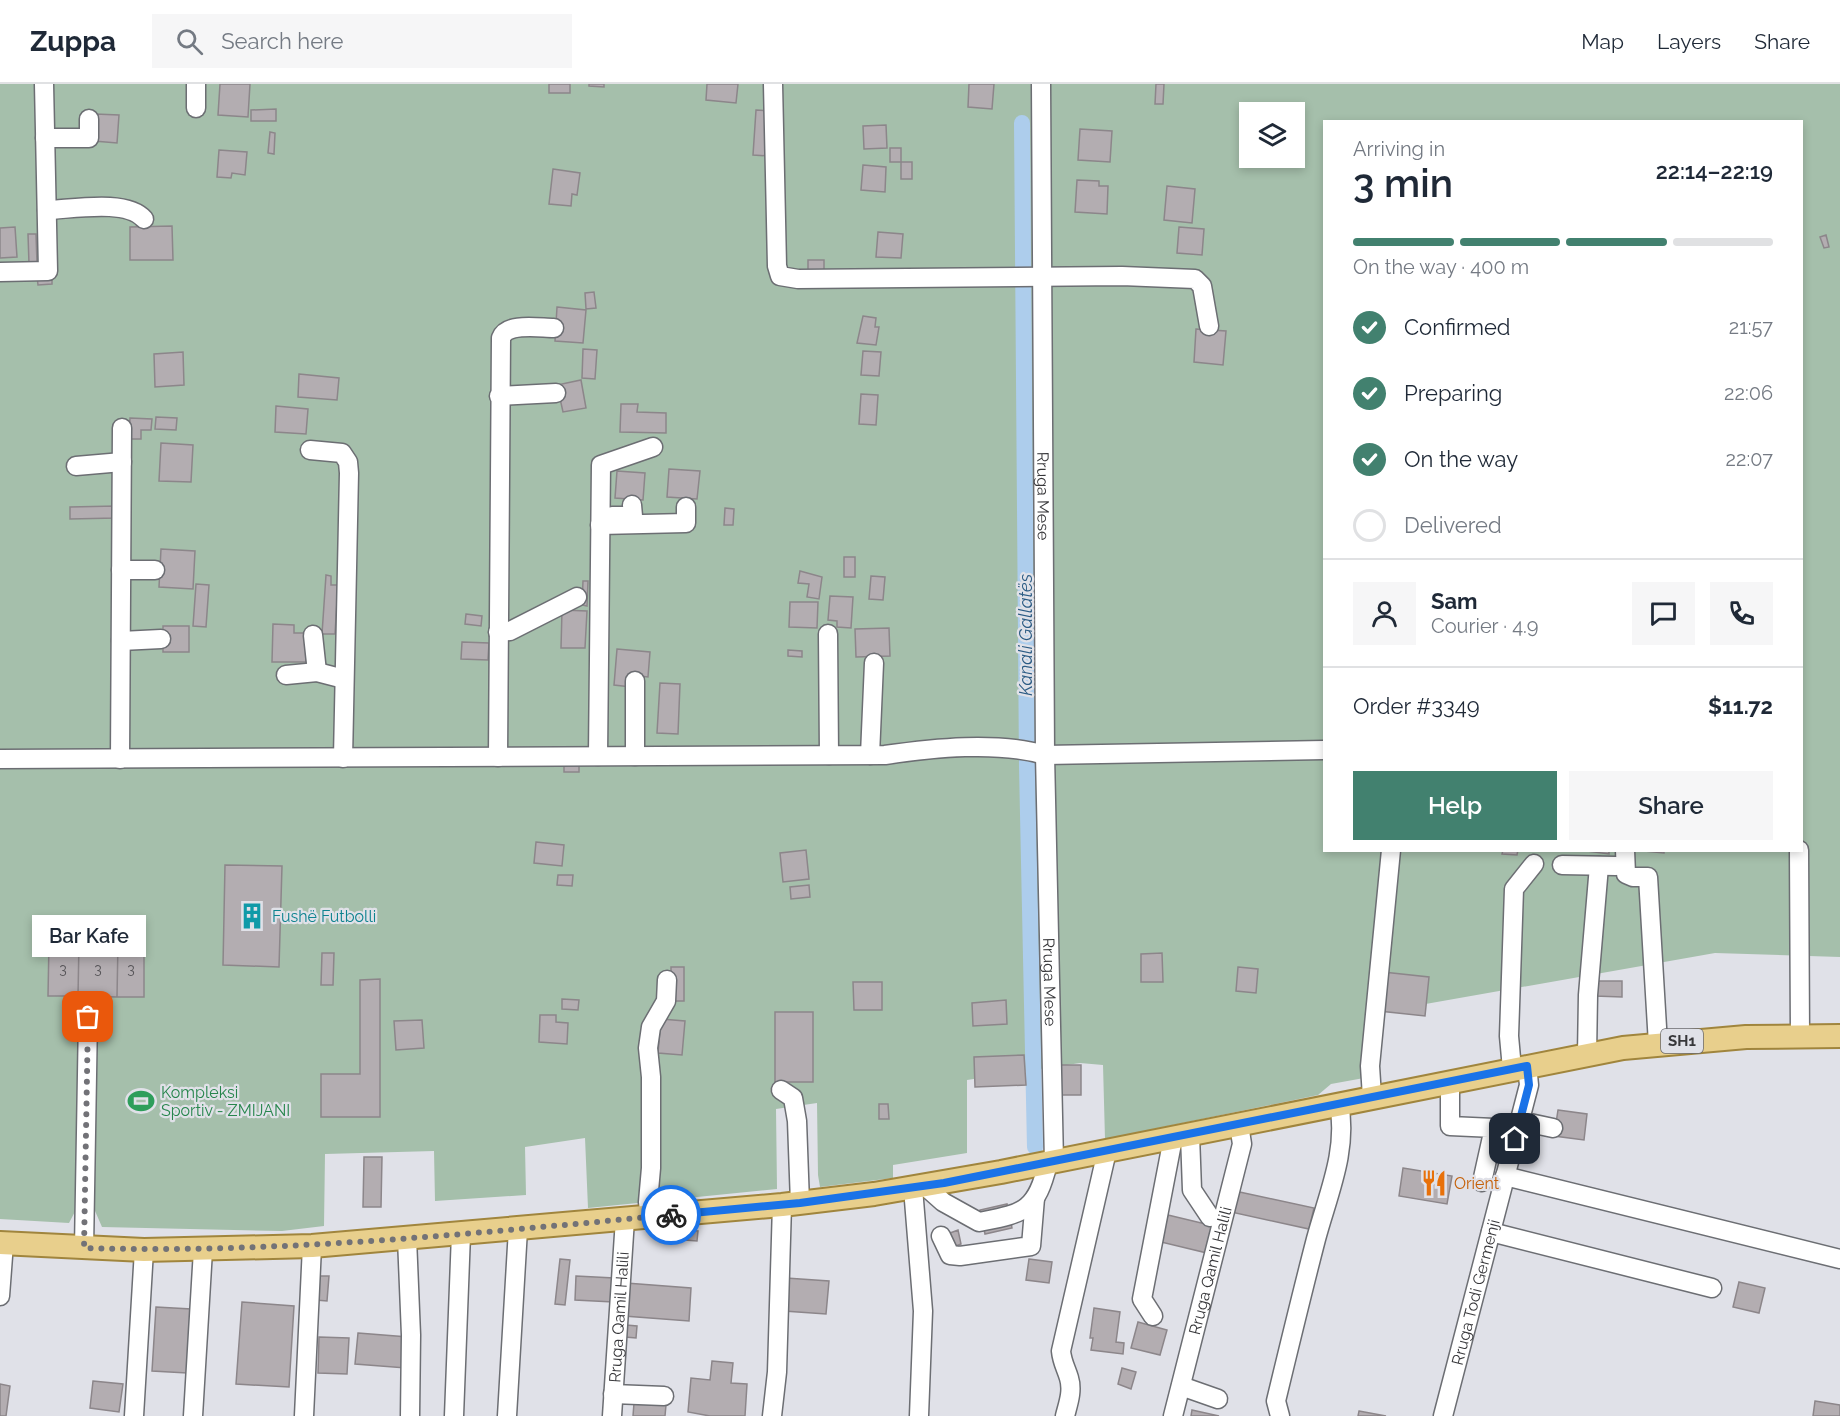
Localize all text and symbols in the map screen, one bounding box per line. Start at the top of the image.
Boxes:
search box [152,14,572,68]
text: Zuppa [30,25,116,58]
icon: search [173,25,206,58]
text: Search here [221,28,343,54]
text: Map [1581,29,1624,54]
text: Layers [1657,29,1721,54]
text: Share [1754,29,1810,54]
map controls [1239,102,1305,168]
button: layers [1239,102,1305,168]
text: Arriving in [1353,137,1445,161]
text: 22:14–22:19 [1656,158,1773,184]
text: 3 min [1353,160,1453,206]
text: On the way · 400 m [1353,255,1529,279]
icon: check [1353,311,1386,344]
text: Confirmed [1404,314,1511,340]
text: 21:57 [1729,315,1773,339]
icon: check [1353,377,1386,410]
text: Preparing [1404,380,1502,406]
text: 22:06 [1724,381,1773,405]
icon: check [1353,443,1386,476]
text: On the way [1404,446,1518,472]
text: 22:07 [1726,447,1773,471]
street label: Rruga Mese [1033,452,1053,540]
text: Delivered [1404,512,1502,538]
water label: Kanali Gallatës [1015,573,1036,696]
button: person [1353,582,1416,645]
button: chat [1632,582,1695,645]
button: phone [1710,582,1773,645]
text: Sam [1431,588,1478,614]
text: Courier · 4.9 [1431,614,1539,638]
text: Order #3349 [1353,693,1480,719]
text: $11.72 [1708,693,1773,719]
button: Help [1353,771,1557,840]
button: Share [1569,771,1773,840]
building icon: Fushë Futbolli [237,901,267,931]
place label: Fushë Futbolli [272,907,376,926]
callout: Bar Kafe [31,915,145,957]
text: Bar Kafe [49,924,129,948]
street label: Rruga Mese [1039,937,1060,1026]
house number: 3 [59,961,67,977]
house number: 3 [94,961,102,977]
house number: 3 [127,961,135,977]
pin [62,991,113,1042]
icon: bag [71,1000,104,1033]
road number: SH1 [1661,1029,1703,1053]
place label: Kompleksi Sportiv - ZMIJANI [161,1083,290,1120]
sports icon: Kompleksi Sportiv - ZMIJANI [126,1086,156,1116]
pin [1489,1113,1540,1164]
icon: home [1498,1122,1531,1155]
restaurant icon: Orient [1419,1168,1449,1198]
place label: Orient [1454,1174,1500,1193]
courier [641,1185,701,1245]
icon: bike [655,1199,688,1232]
street label: Rruga Qamil Halili [1185,1205,1236,1337]
street label: Rruga Todi Germenji [1448,1217,1504,1367]
street label: Rruga Qamil Halili [605,1251,633,1383]

